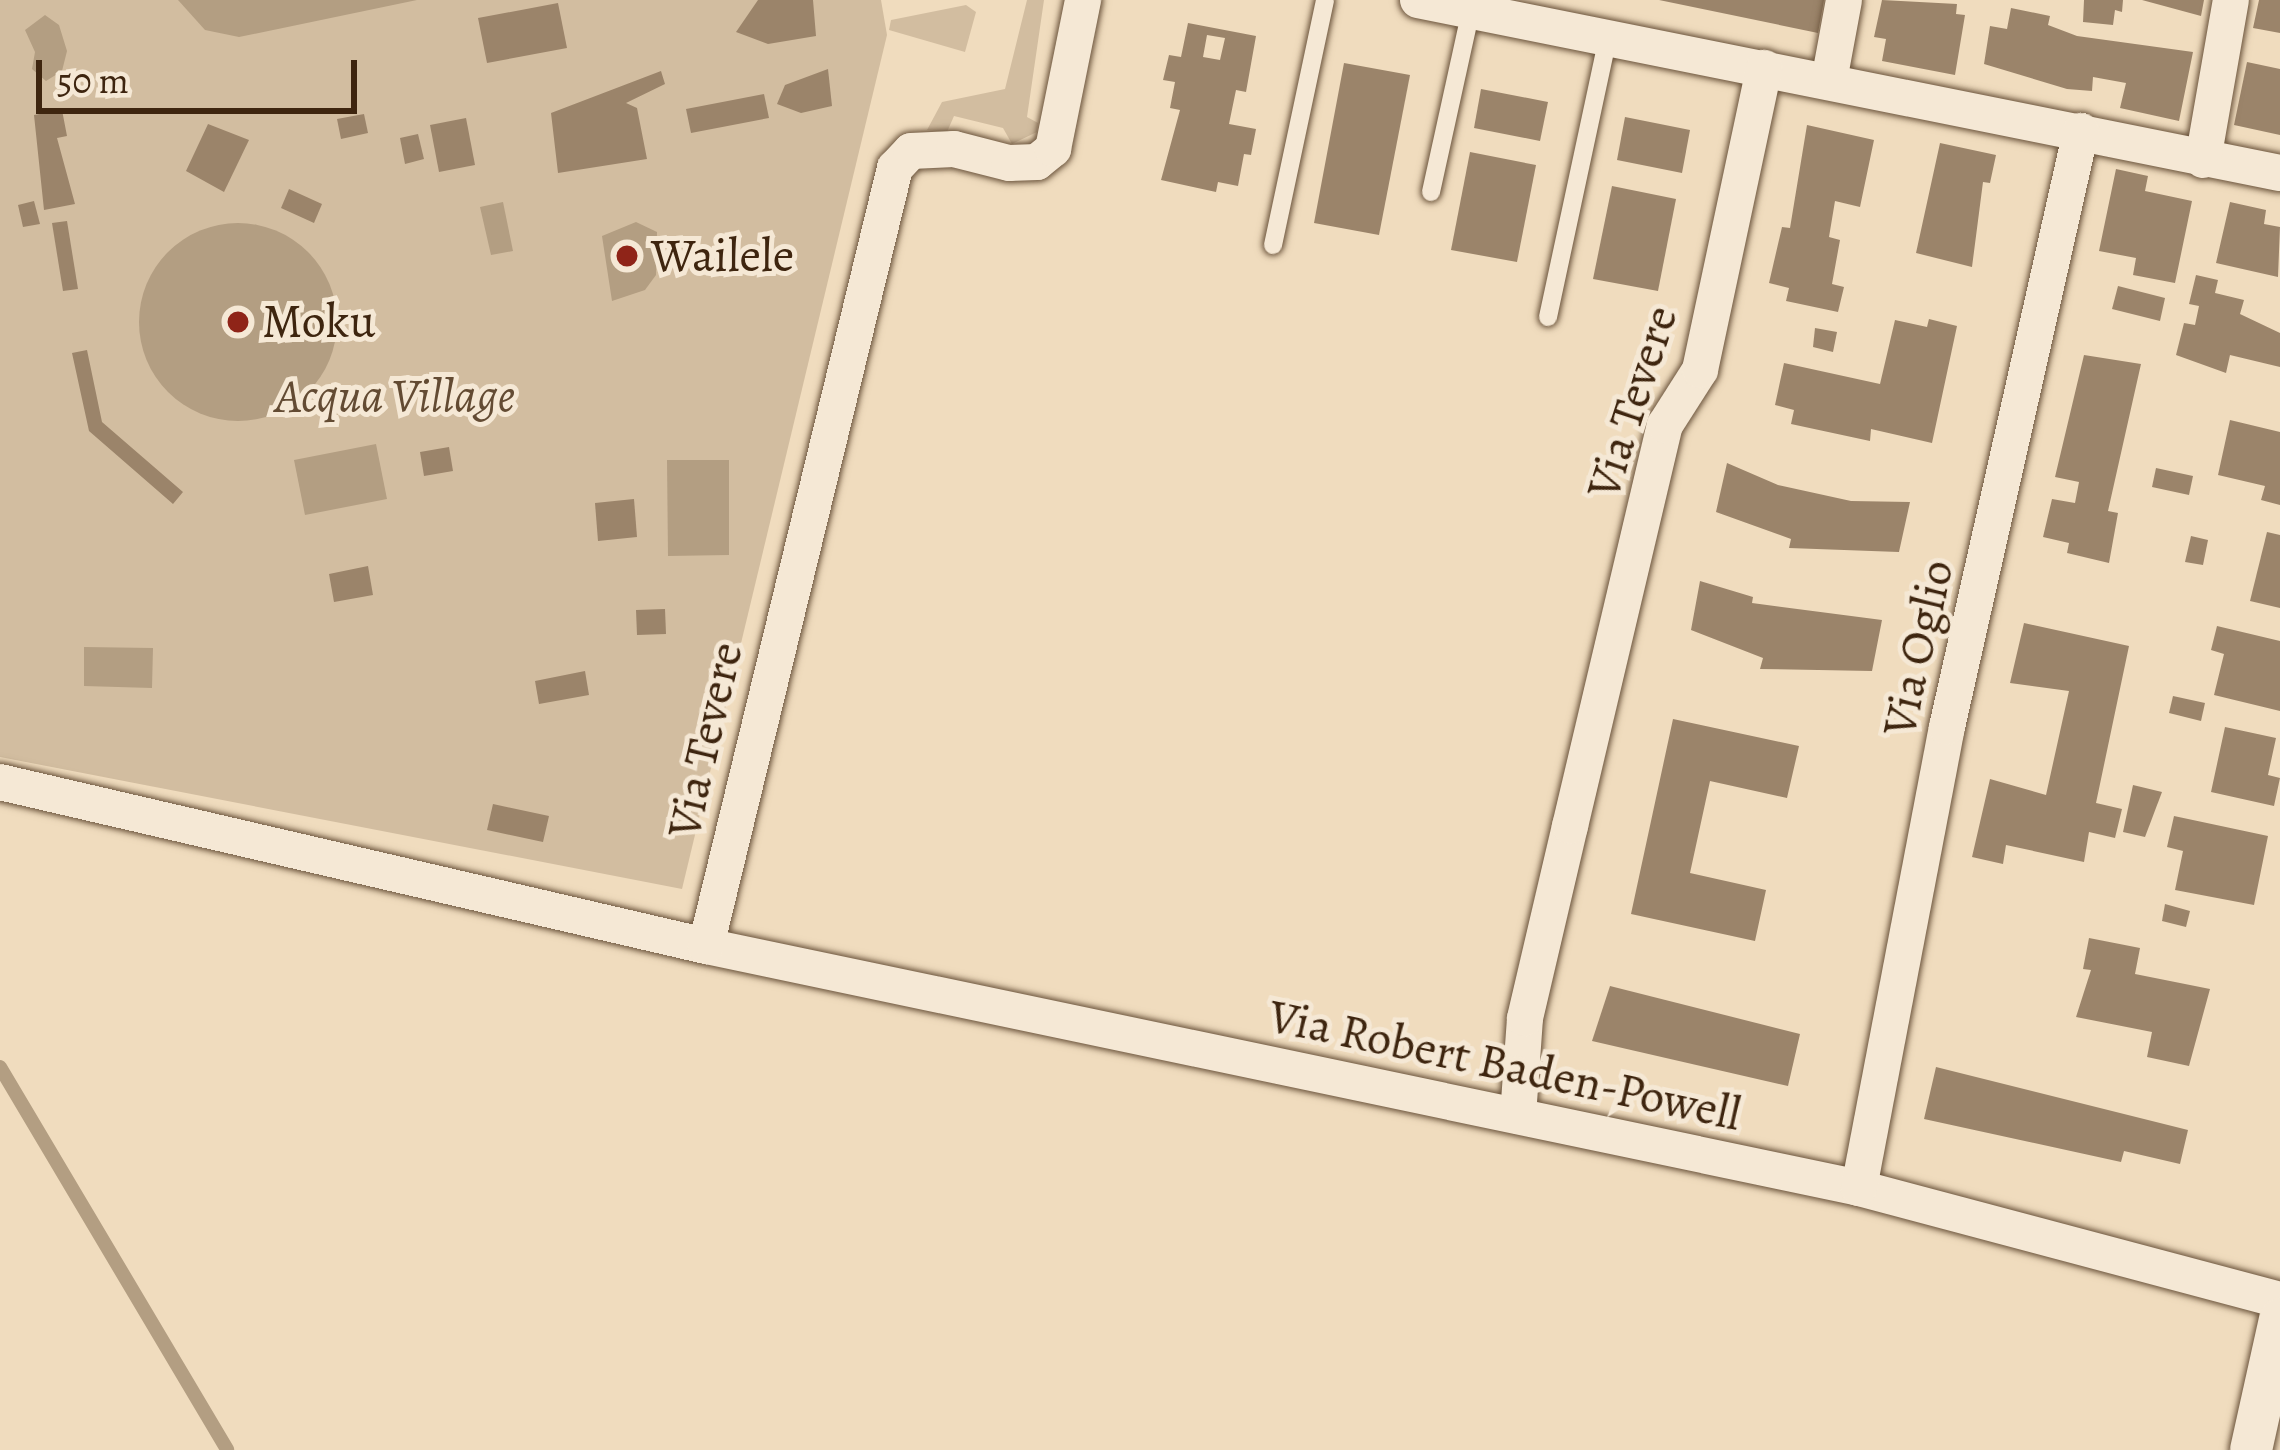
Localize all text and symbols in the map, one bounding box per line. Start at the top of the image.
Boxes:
scale bar [42,36,363,110]
text: 50 m [57,56,129,105]
place label: Wailele [651,227,794,285]
marker: Wailele [614,243,640,269]
place label: Moku [262,293,375,351]
street label: Via Tevere [1574,298,1690,506]
marker: Moku [225,309,251,335]
park label: Acqua Village [275,367,515,425]
street label: Via Oglio [1870,554,1966,742]
street label: Via Tevere [655,637,755,843]
street label: Via Robert Baden-Powell [1264,987,1746,1143]

